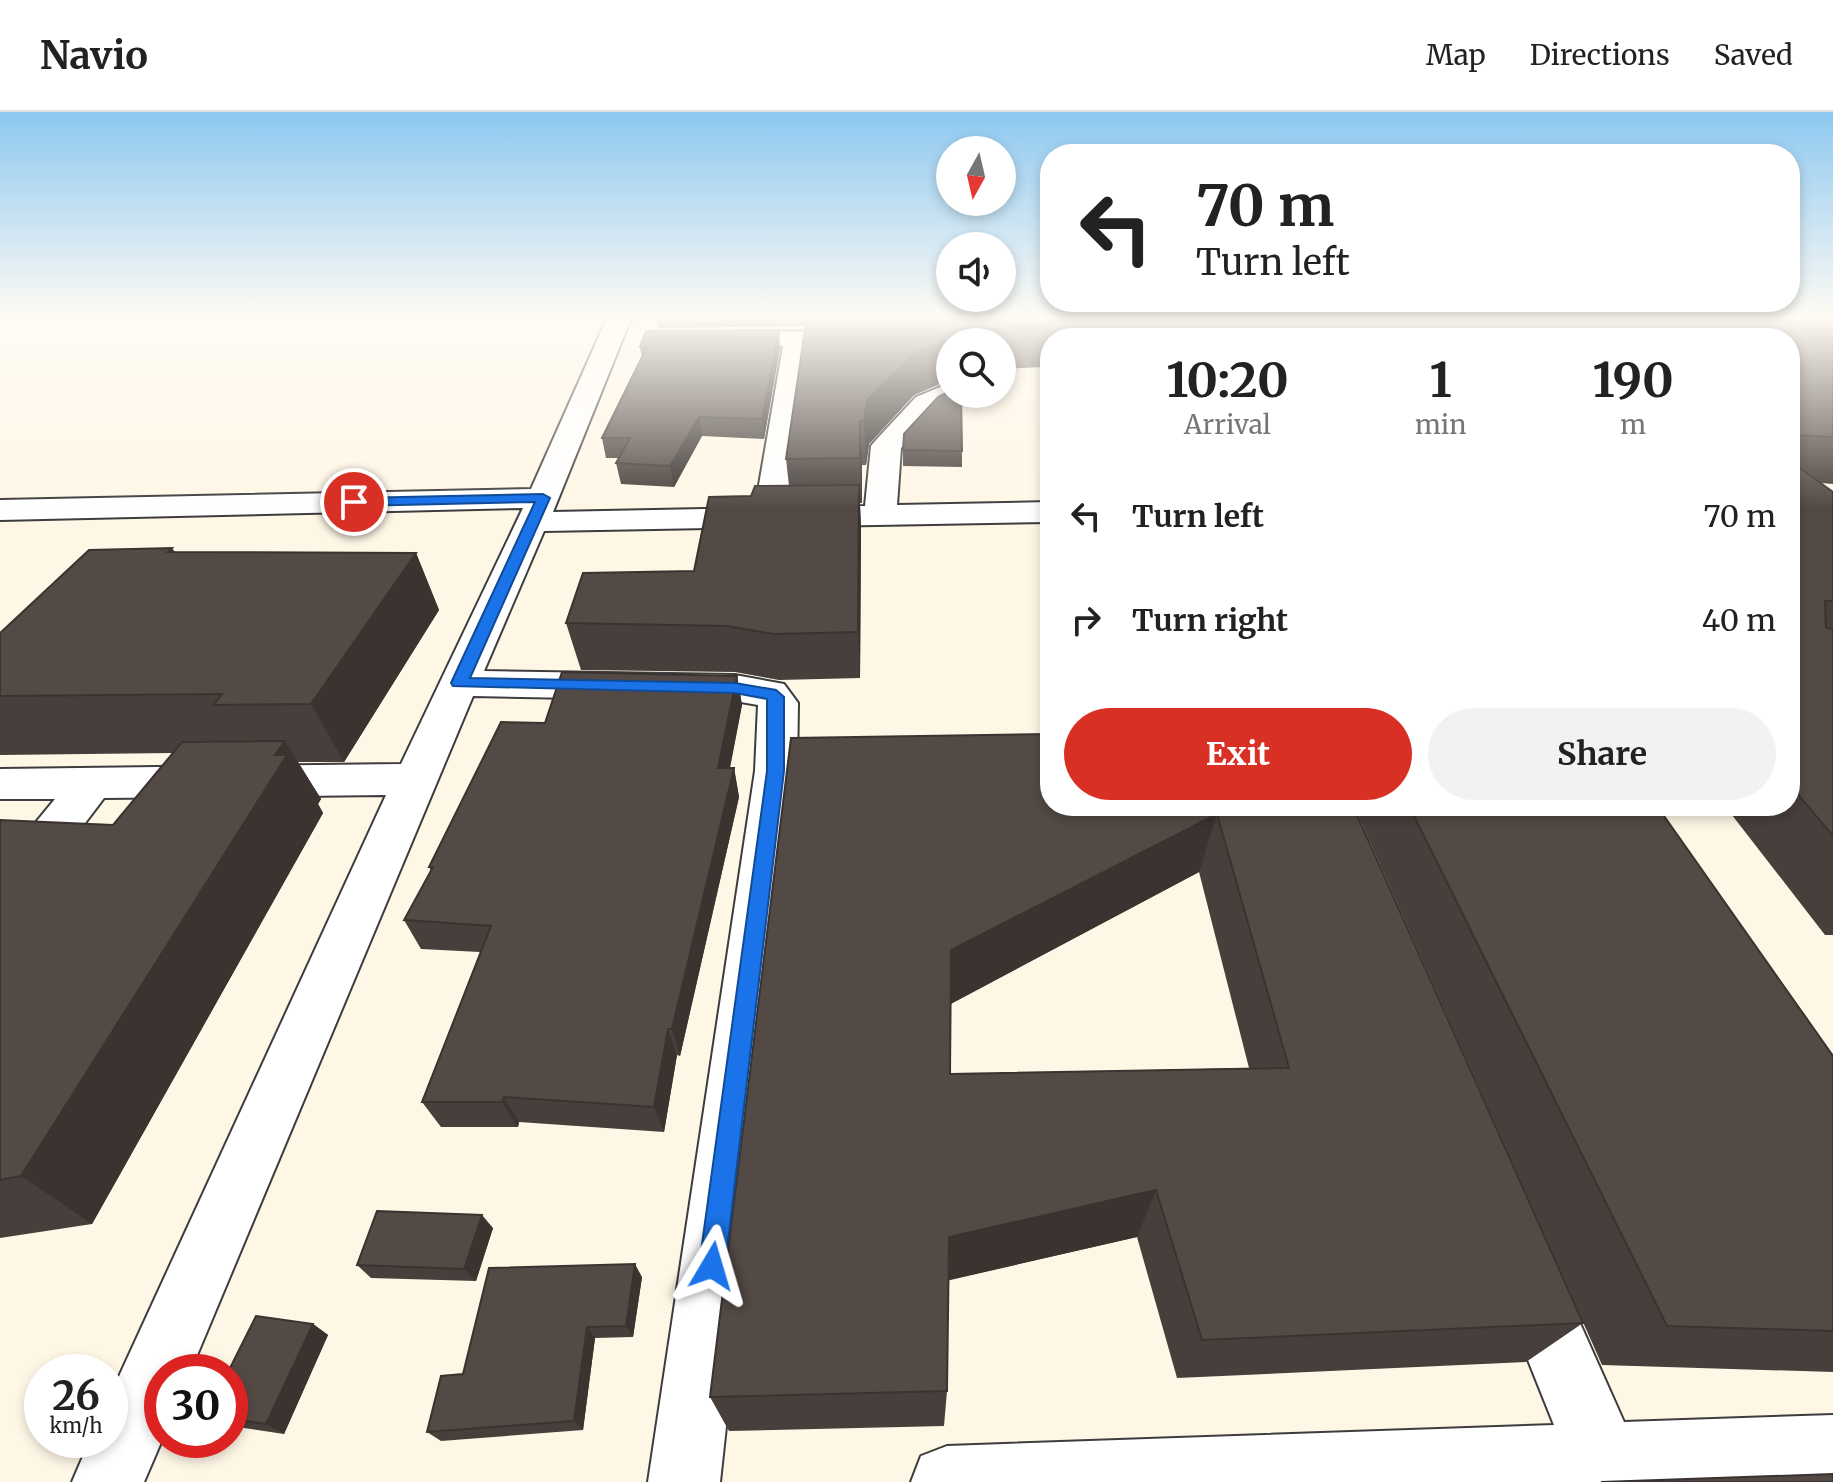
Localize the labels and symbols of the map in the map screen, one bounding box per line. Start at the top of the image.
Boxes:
north arrow [936,136,1016,216]
pin [320,468,388,536]
position arrow [670,1224,754,1308]
speed limit sign: 30 [144,1354,248,1458]

